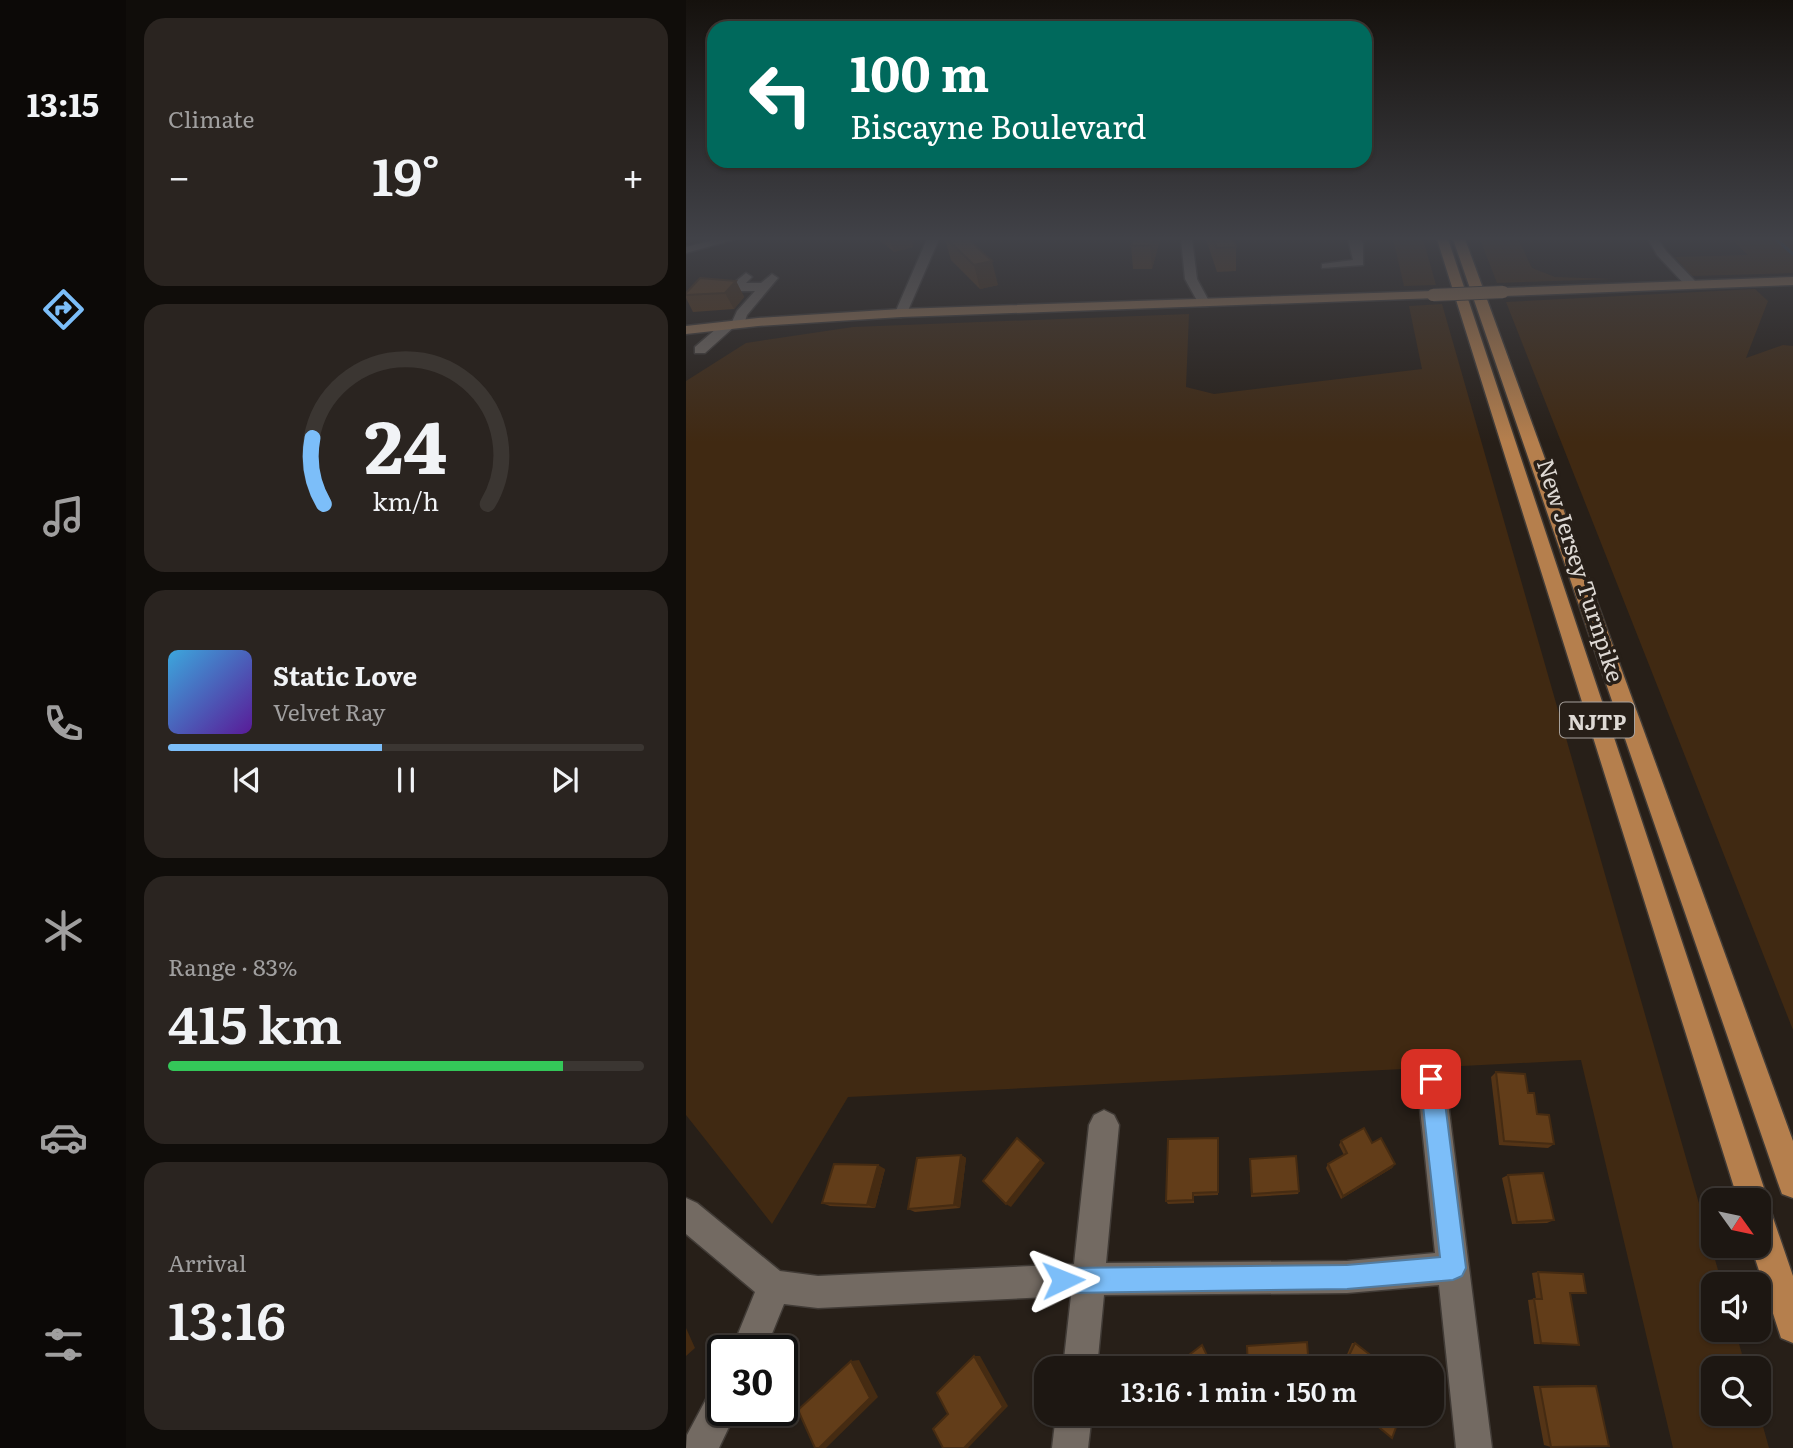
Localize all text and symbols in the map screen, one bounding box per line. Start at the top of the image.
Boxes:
text: 100 m [850,34,989,107]
icon: left [735,49,826,140]
text: 13:15 [27,79,99,127]
text: Climate [168,101,254,135]
text: Biscayne Boulevard [850,101,1146,149]
text: 19° [372,135,440,212]
text: − [168,146,190,203]
text: + [622,146,644,203]
icon: directions [39,285,88,334]
text: 24 [365,388,448,496]
street label: New Jersey Turnpike [1530,454,1634,686]
text: km/h [373,482,439,519]
icon: music [39,492,88,541]
text: Static Love [273,655,417,694]
text: Velvet Ray [273,694,385,728]
icon: phone [39,699,88,748]
road number: NJTP [1560,702,1634,738]
icon: previous [228,761,266,799]
icon: pause [387,761,425,799]
icon: next [546,761,584,799]
icon: climate [39,906,88,955]
text: Range · 83% [168,949,298,983]
text: 415 km [168,983,342,1060]
pin [1401,1049,1461,1109]
icon: arrive [1412,1060,1450,1098]
icon: car [39,1113,88,1162]
north arrow [1701,1188,1771,1258]
map controls [1701,1188,1771,1426]
position arrow [1026,1243,1100,1317]
text: Arrival [168,1245,247,1279]
button: sound [1701,1272,1771,1342]
text: 13:16 [168,1279,286,1356]
icon: filters [39,1320,88,1369]
speed limit sign: 30 [707,1335,798,1426]
button: search [1701,1356,1771,1426]
text: 13:16 · 1 min · 150 m [1121,1371,1357,1410]

